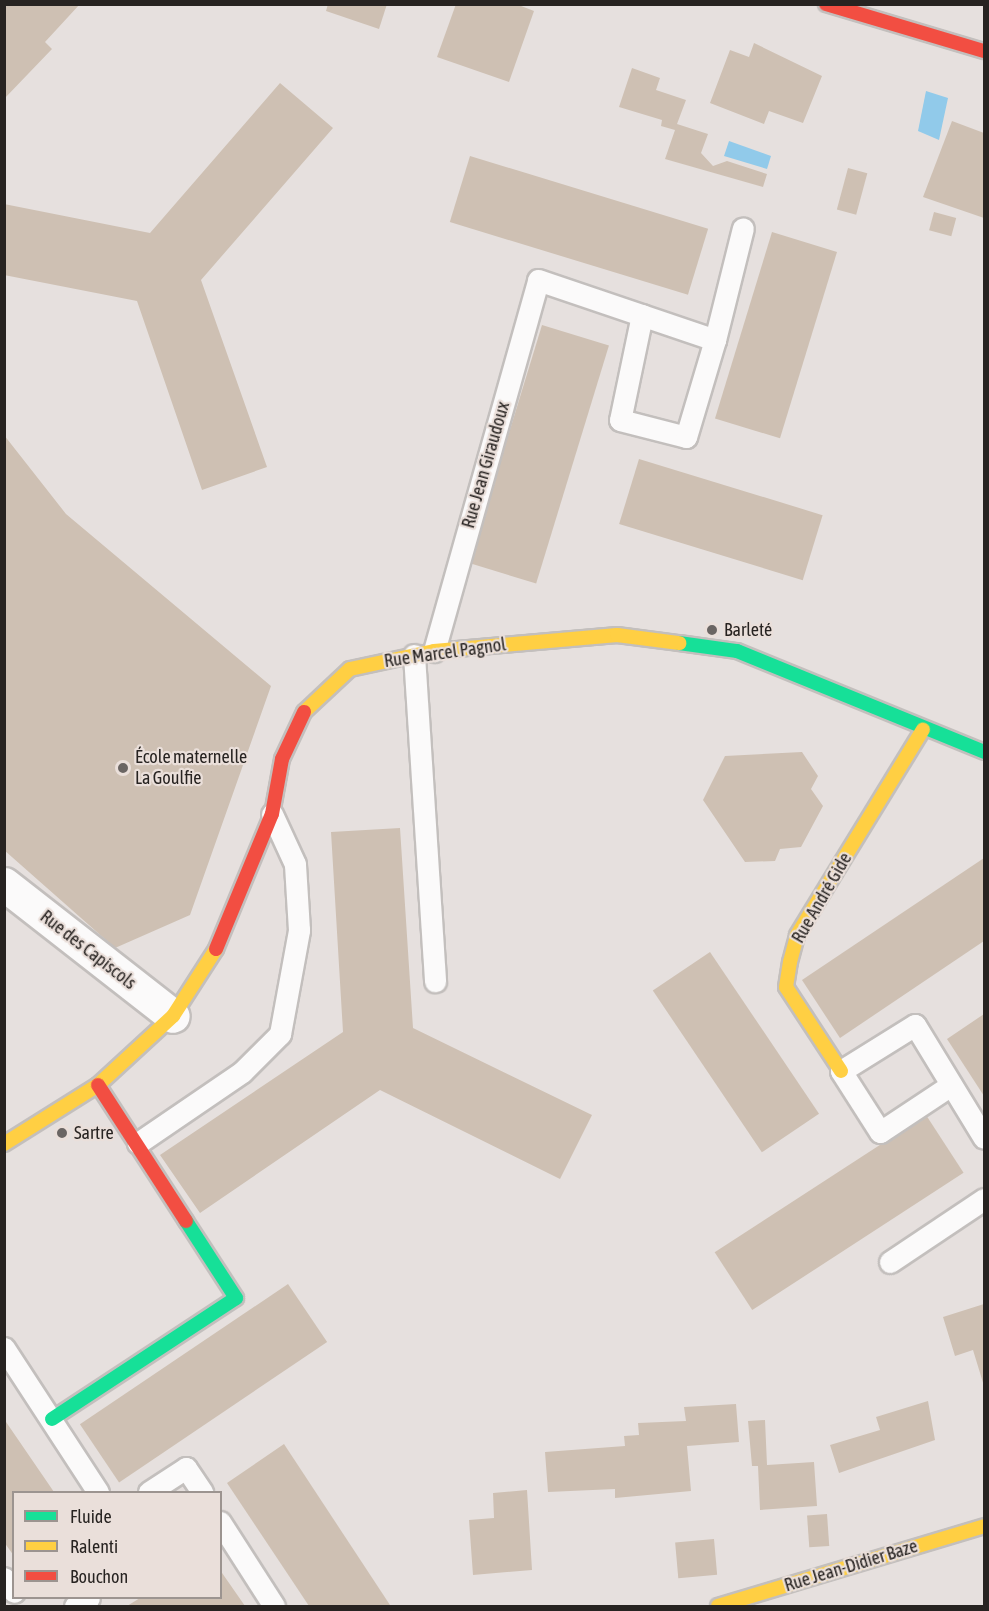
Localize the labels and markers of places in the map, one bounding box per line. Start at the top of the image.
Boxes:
place label: Barleté [724,619,772,641]
marker: Barleté [705,623,719,637]
place label: École maternelle La Goulfie [135,747,247,789]
marker: École maternelle La Goulfie [116,761,130,775]
place label: Sartre [74,1122,114,1144]
marker: Sartre [55,1126,69,1140]

